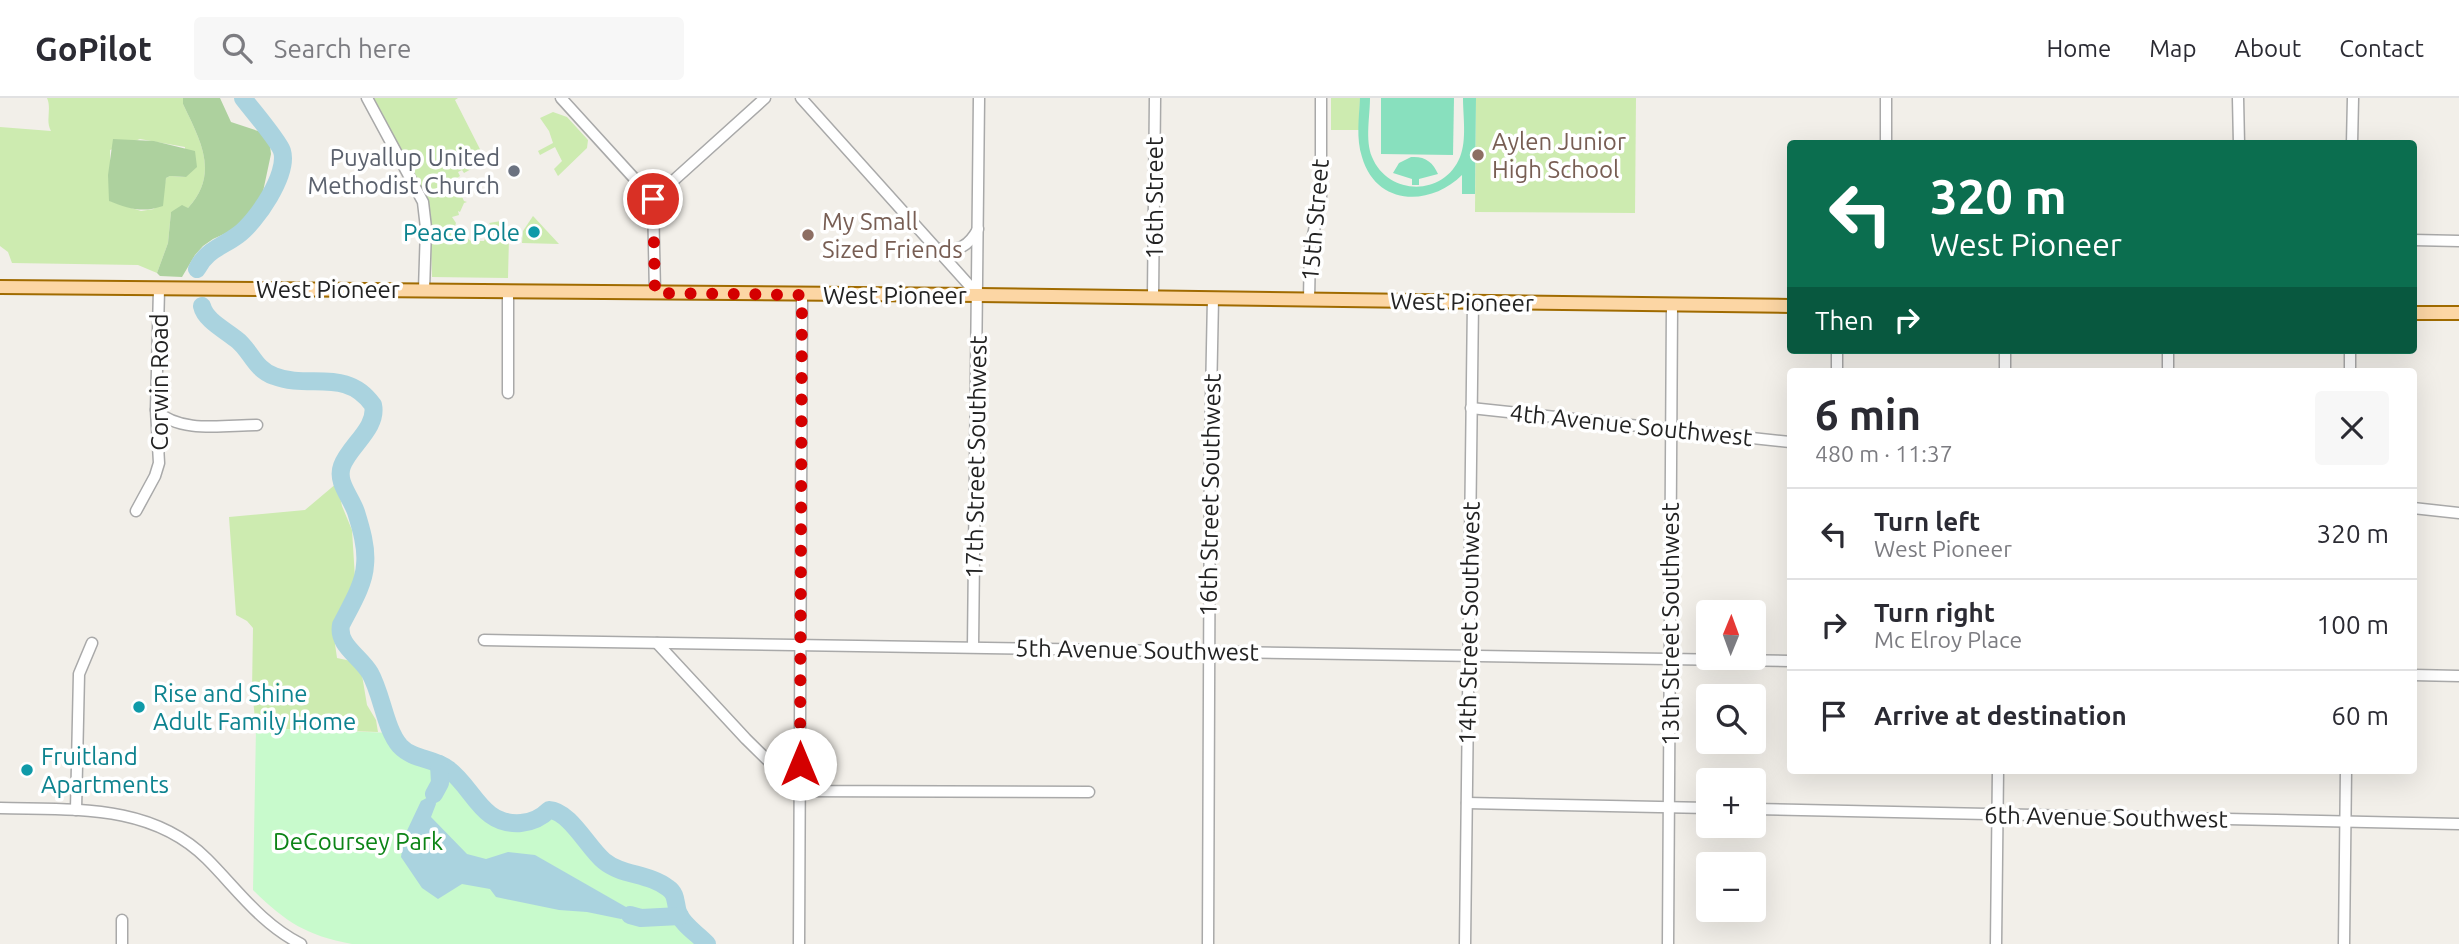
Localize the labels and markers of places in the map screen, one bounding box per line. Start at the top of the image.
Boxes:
place label: Aylen Junior High School [1492,128,1626,183]
place label: Puyallup United Methodist Church [307,144,500,199]
marker: Aylen Junior High School [1470,147,1486,163]
marker: Puyallup United Methodist Church [506,163,522,179]
pin [623,169,683,229]
place label: My Small Sized Friends [822,208,963,263]
place label: Peace Pole [403,219,520,246]
marker: Peace Pole [526,224,542,240]
marker: My Small Sized Friends [800,227,816,243]
place label: Rise and Shine Adult Family Home [153,680,356,735]
marker: Rise and Shine Adult Family Home [131,699,147,715]
place label: Fruitland Apartments [41,743,169,798]
marker: Fruitland Apartments [19,762,35,778]

